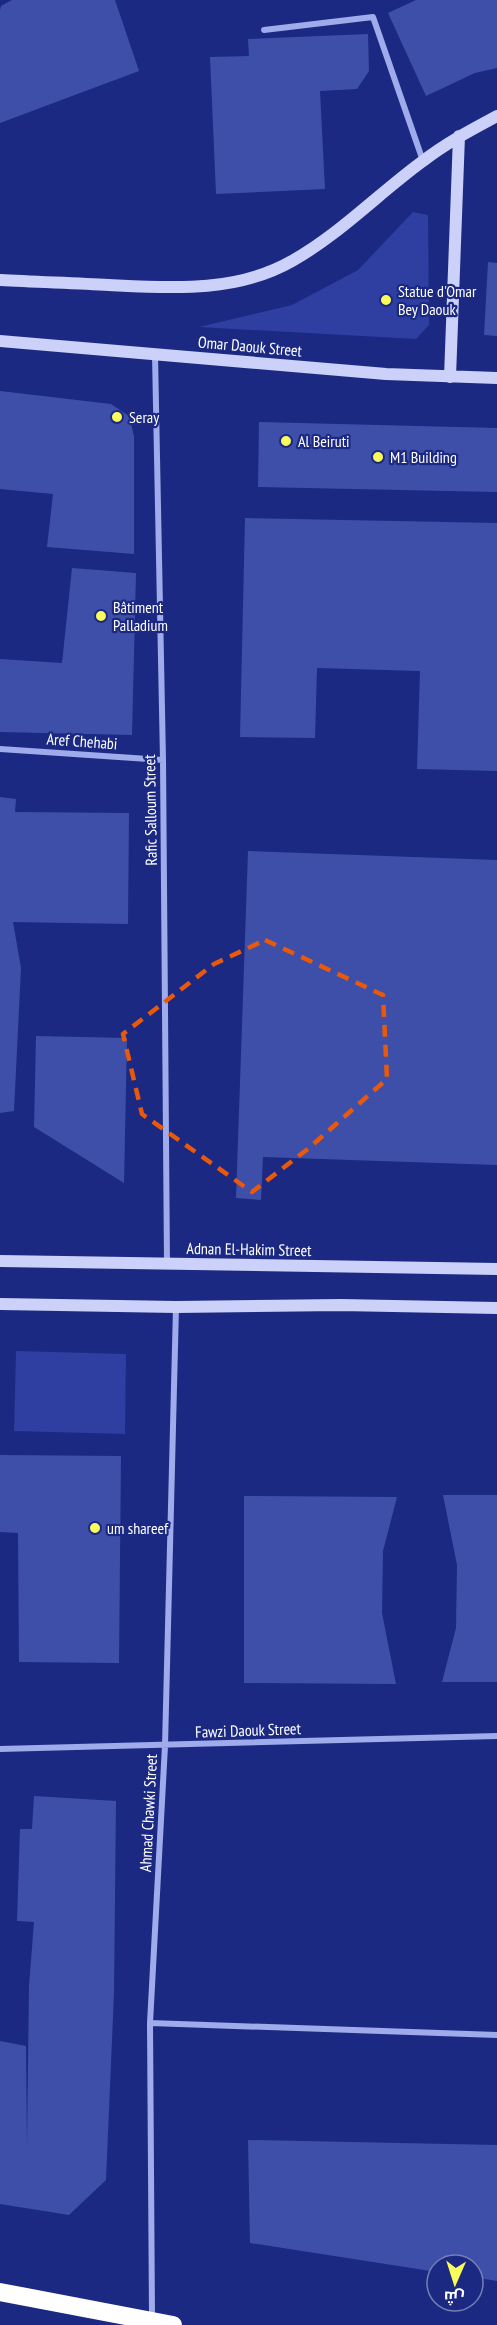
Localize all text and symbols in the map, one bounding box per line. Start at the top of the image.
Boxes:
place label: Statue d'Omar Bey Daouk [398,281,477,319]
marker: Statue d'Omar Bey Daouk [379,293,393,307]
street label: Omar Daouk Street [197,331,303,361]
place label: Seray [129,407,159,427]
marker: Seray [110,410,124,424]
place label: Al Beiruti [298,431,350,451]
marker: Al Beiruti [279,434,293,448]
place label: M1 Building [390,447,457,467]
marker: M1 Building [371,450,385,464]
place label: Bâtiment Palladium [113,597,168,635]
marker: Bâtiment Palladium [94,609,108,623]
street label: Aref Chehabi [46,729,118,753]
street label: Rafic Salloum Street [139,754,161,866]
street label: Adnan El-Hakim Street [186,1238,312,1260]
place label: um shareef [107,1518,169,1538]
marker: um shareef [88,1521,102,1535]
street label: Fawzi Daouk Street [195,1718,302,1742]
street label: Ahmad Chawki Street [135,1753,161,1873]
north arrow [425,2253,485,2313]
text: ش [443,2287,465,2309]

